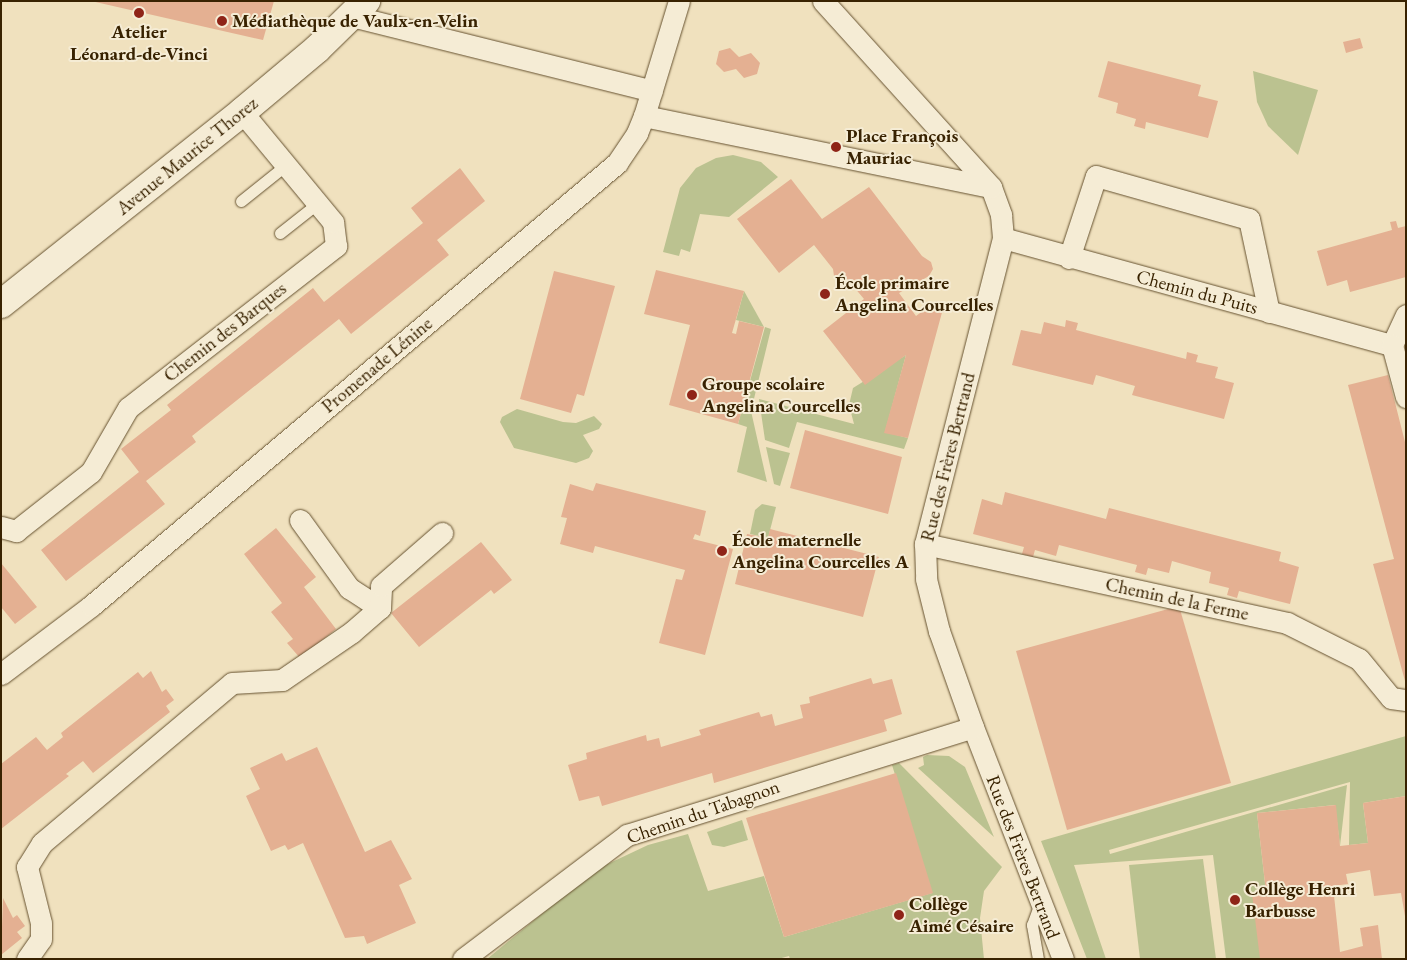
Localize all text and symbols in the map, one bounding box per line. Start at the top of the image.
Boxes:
marker: Atelier Léonard-de-Vinci [133,7,145,19]
place label: Médiathèque de Vaulx-en-Velin [232,10,478,32]
marker: Médiathèque de Vaulx-en-Velin [216,15,228,27]
place label: Atelier Léonard-de-Vinci [70,21,208,65]
street label: Avenue Maurice Thorez [112,92,262,220]
place label: Place François Mauriac [846,125,958,169]
marker: Place François Mauriac [830,141,842,153]
street label: Chemin du Puits [1134,265,1260,319]
place label: École primaire Angelina Courcelles [835,272,993,316]
street label: Chemin des Barques [159,277,291,387]
marker: École primaire Angelina Courcelles [819,288,831,300]
street label: Promenade Lénine [317,312,437,418]
street label: Rue des Frères Bertrand [916,370,980,544]
place label: Groupe scolaire Angelina Courcelles [702,373,860,417]
marker: Groupe scolaire Angelina Courcelles [686,389,698,401]
place label: École maternelle Angelina Courcelles A [732,529,909,573]
marker: École maternelle Angelina Courcelles A [716,545,728,557]
street label: Chemin de la Ferme [1103,573,1251,625]
street label: Rue des Frères Bertrand [981,772,1065,942]
street label: Chemin du Tabagnon [623,775,783,849]
place label: Collège Henri Barbusse [1245,878,1355,922]
place label: Collège Aimé Césaire [909,893,1014,937]
marker: Collège Henri Barbusse [1229,894,1241,906]
marker: Collège Aimé Césaire [893,909,905,921]

